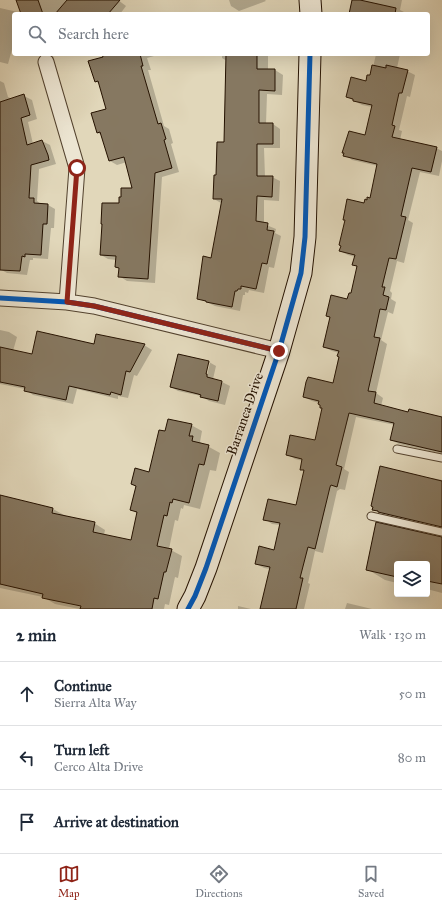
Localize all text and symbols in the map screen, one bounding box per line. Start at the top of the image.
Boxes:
search box [12,12,430,56]
icon: search [26,23,48,45]
text: Search here [58,25,129,43]
route start [68,159,86,177]
route end [270,342,288,360]
street label: Barranca Drive [223,370,267,458]
map controls [394,561,430,597]
button: layers [394,561,430,597]
text: 2 min [16,625,56,646]
text: Walk · 130 m [359,627,426,643]
text: Continue [54,677,112,695]
icon: ahead [16,683,38,705]
text: 50 m [399,686,426,702]
text: Sierra Alta Way [54,695,137,711]
text: Turn left [54,741,110,759]
icon: left [16,747,38,769]
text: 80 m [398,750,426,766]
text: Cerco Alta Drive [54,759,143,775]
icon: arrive [16,811,38,833]
text: Arrive at destination [54,813,179,831]
tab: Map [58,863,80,900]
tab: Directions [195,863,243,900]
tab: Saved [358,863,384,900]

